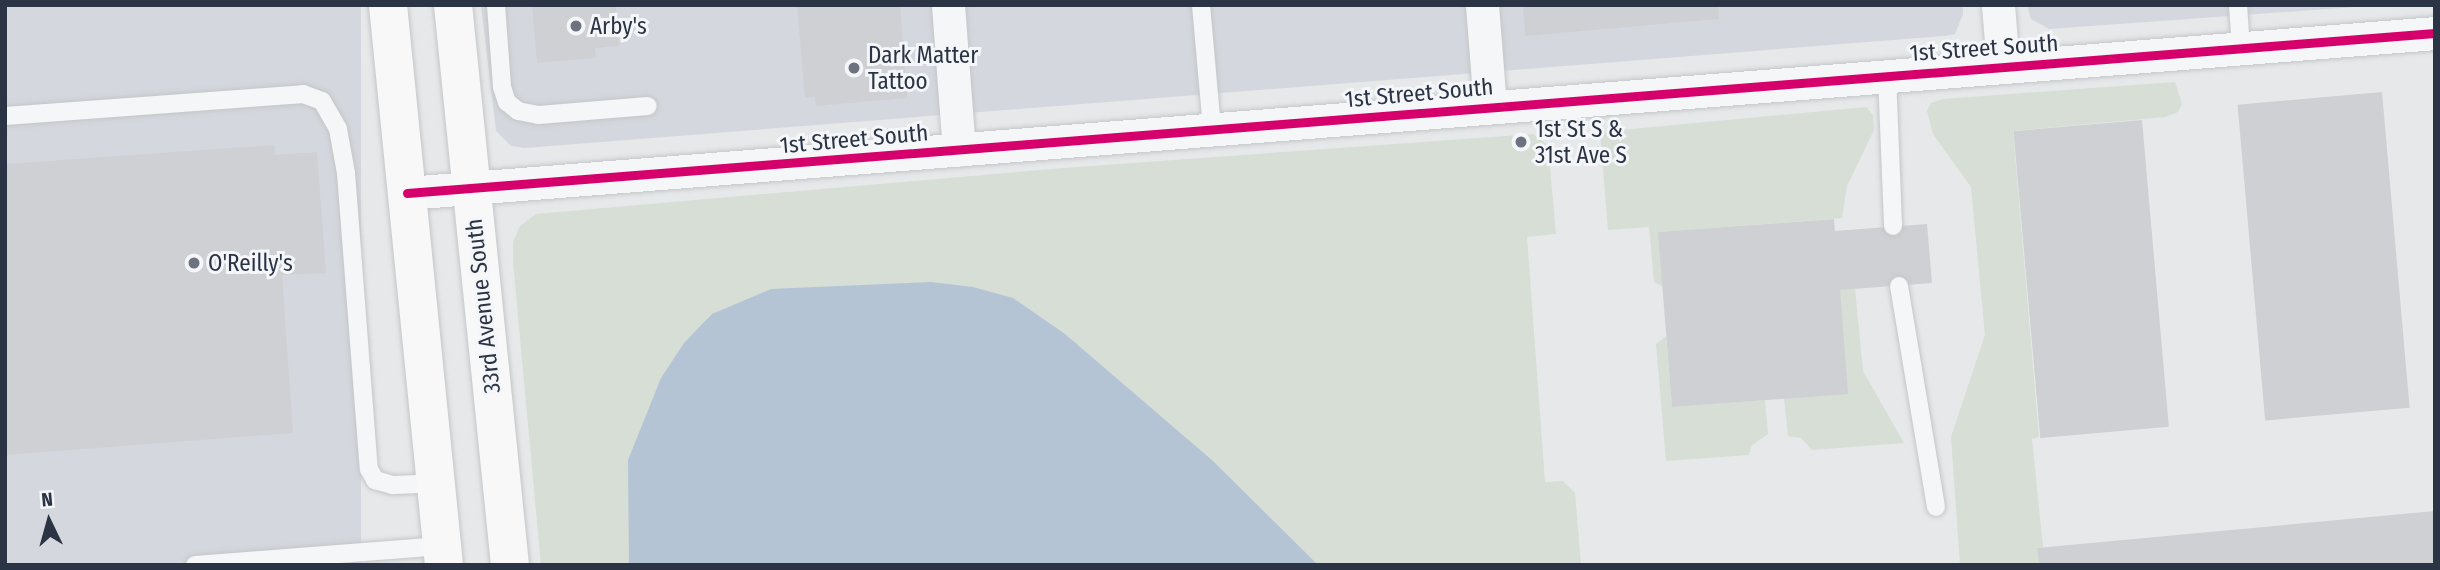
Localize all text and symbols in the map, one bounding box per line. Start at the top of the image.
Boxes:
place label: Arby's [590,12,647,40]
marker: Arby's [568,18,584,34]
street label: 1st Street South [1909,29,2059,67]
place label: Dark Matter Tattoo [868,41,978,95]
marker: Dark Matter Tattoo [846,60,862,76]
street label: 1st Street South [1344,73,1494,113]
place label: 1st St S & 31st Ave S [1535,115,1627,169]
street label: 1st Street South [779,119,929,159]
marker: 1st St S & 31st Ave S [1513,134,1529,150]
street label: 33rd Avenue South [460,217,506,395]
place label: O'Reilly's [208,249,293,277]
marker: O'Reilly's [186,255,202,271]
north arrow [14,486,84,556]
text: N [40,488,54,512]

